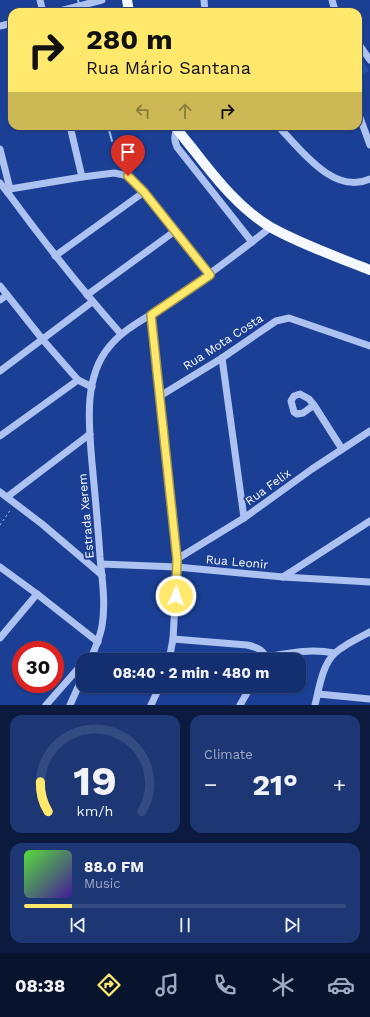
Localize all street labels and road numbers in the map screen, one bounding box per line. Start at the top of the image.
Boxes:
street label: Rua Mota Costa [180,311,266,373]
street label: Rua Felix [243,466,293,508]
street label: Estrada Xerem [75,473,97,559]
street label: Rua Leonir [205,552,269,572]

